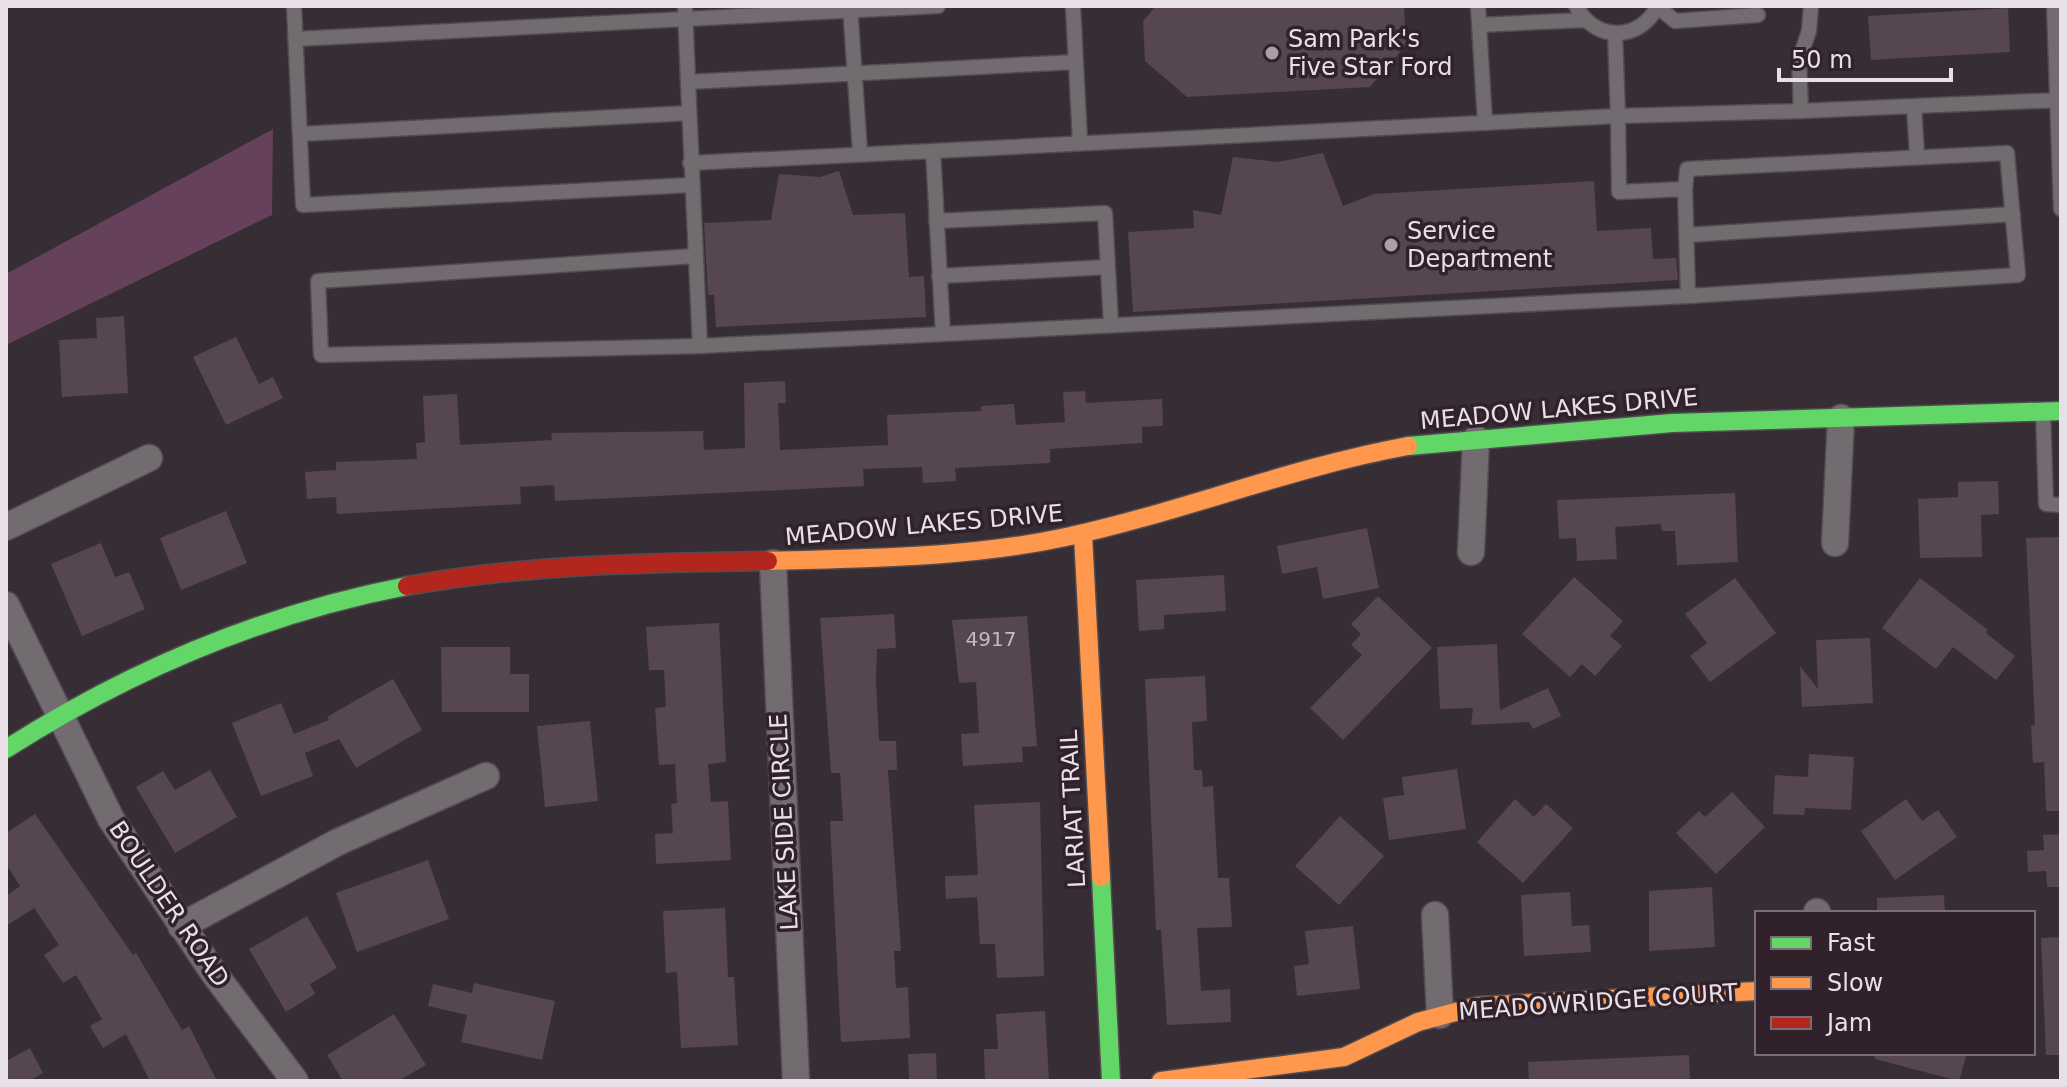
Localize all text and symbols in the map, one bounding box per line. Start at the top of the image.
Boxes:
place label: Sam Park's Five Star Ford [1288,25,1452,81]
scale bar [1779,32,1951,82]
marker: Sam Park's Five Star Ford [1263,44,1281,62]
text: 50 m [1791,46,1853,74]
place label: Service Department [1407,217,1552,273]
marker: Service Department [1382,236,1400,254]
street label: MEADOW LAKES DRIVE [1419,383,1699,435]
street label: MEADOW LAKES DRIVE [784,499,1064,551]
house number: 4917 [966,627,1016,651]
street label: LAKE SIDE CIRCLE [764,713,804,931]
street label: LARIAT TRAIL [1055,729,1091,889]
street label: BOULDER ROAD [103,816,235,992]
legend [1755,911,2035,1055]
text: Fast [1827,929,1875,957]
text: Slow [1827,969,1883,997]
street label: MEADOWRIDGE COURT [1457,978,1739,1026]
text: Jam [1825,1009,1872,1037]

